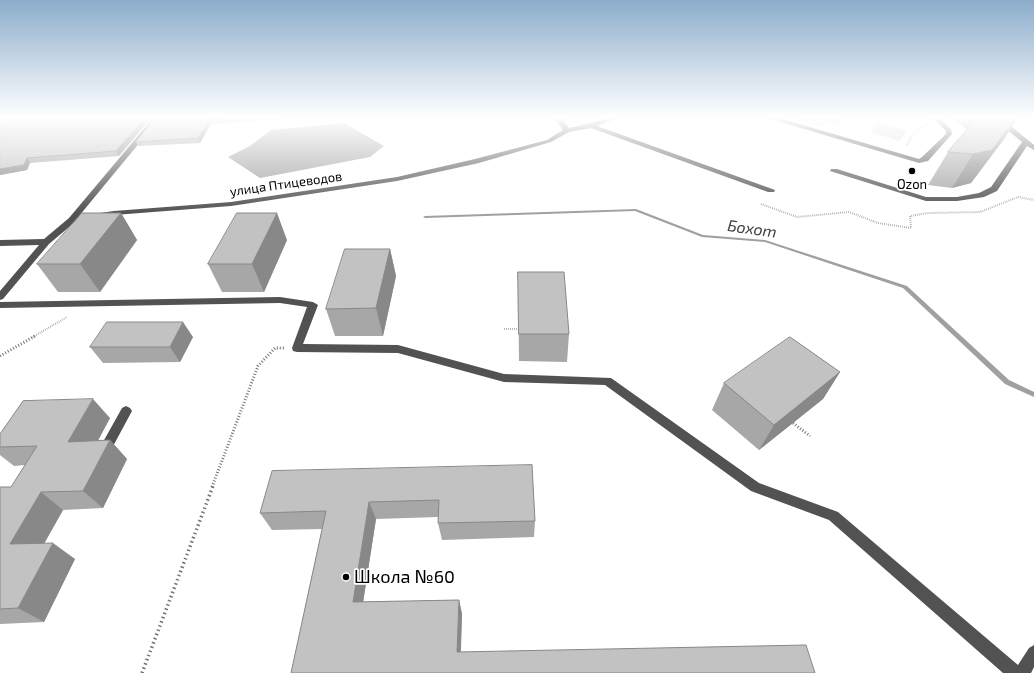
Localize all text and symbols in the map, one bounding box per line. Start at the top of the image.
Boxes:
marker: Ozon [907,166,917,176]
street label: улица Птицеводов [229,168,343,200]
place label: Ozon [897,177,927,193]
water label: Бохот [726,216,778,242]
place label: Школа №60 [354,566,455,588]
marker: Школа №60 [341,572,351,582]

